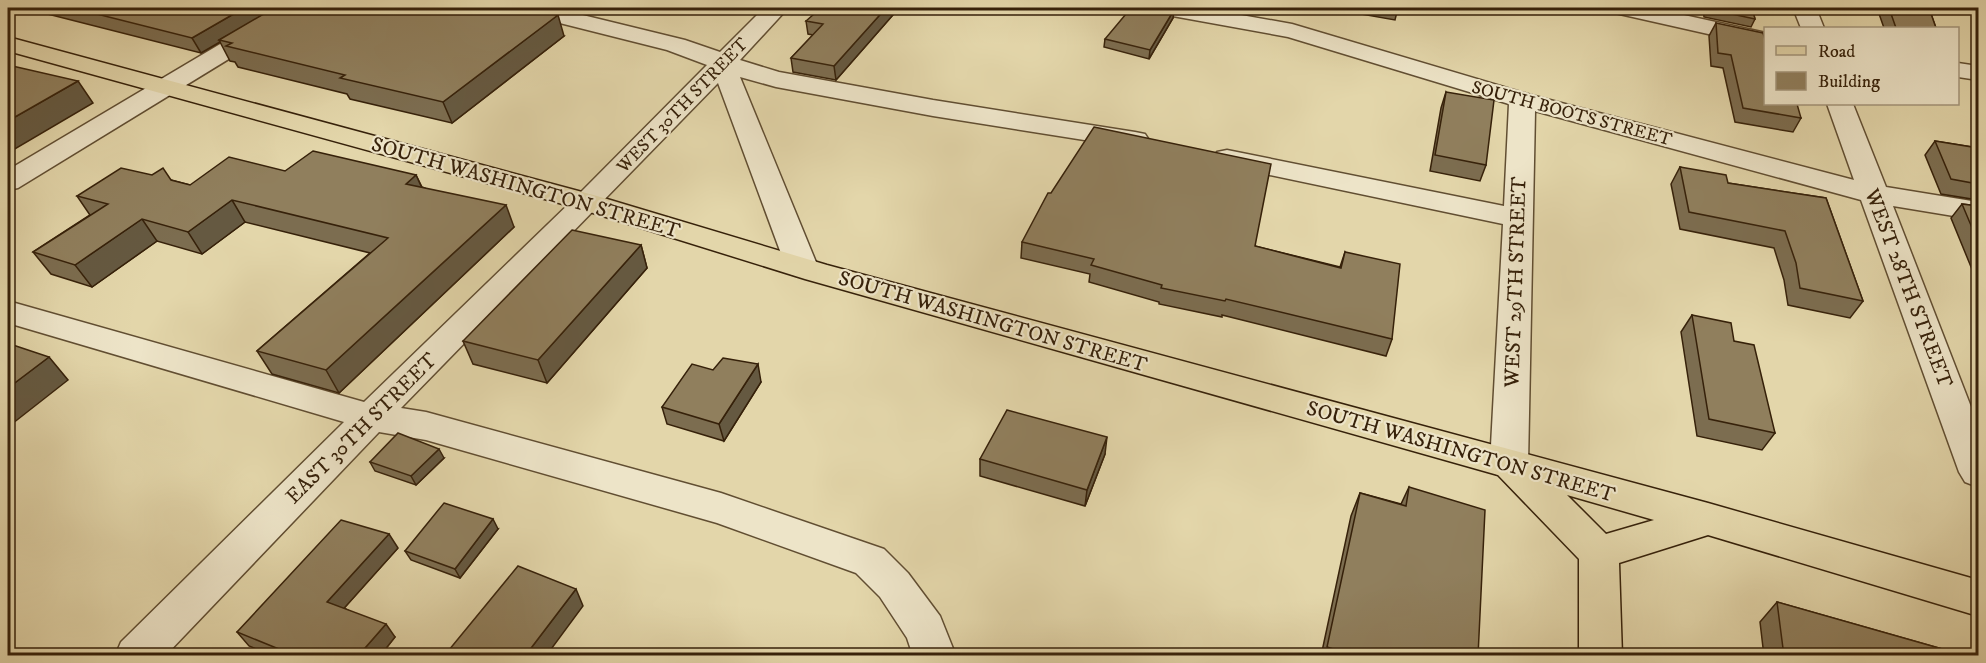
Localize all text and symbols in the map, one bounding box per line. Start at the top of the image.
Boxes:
legend [1764,27,1959,105]
street label: WEST 30TH STREET [612,33,753,179]
text: Road [1818,41,1855,63]
text: Building [1818,71,1880,93]
street label: SOUTH BOOTS STREET [1469,77,1675,151]
street label: SOUTH WASHINGTON STREET [368,131,683,245]
street label: WEST 29TH STREET [1499,176,1533,389]
street label: WEST 28TH STREET [1858,184,1958,392]
street label: SOUTH WASHINGTON STREET [835,265,1150,379]
street label: EAST 30TH STREET [281,348,443,510]
street label: SOUTH WASHINGTON STREET [1303,395,1618,509]

